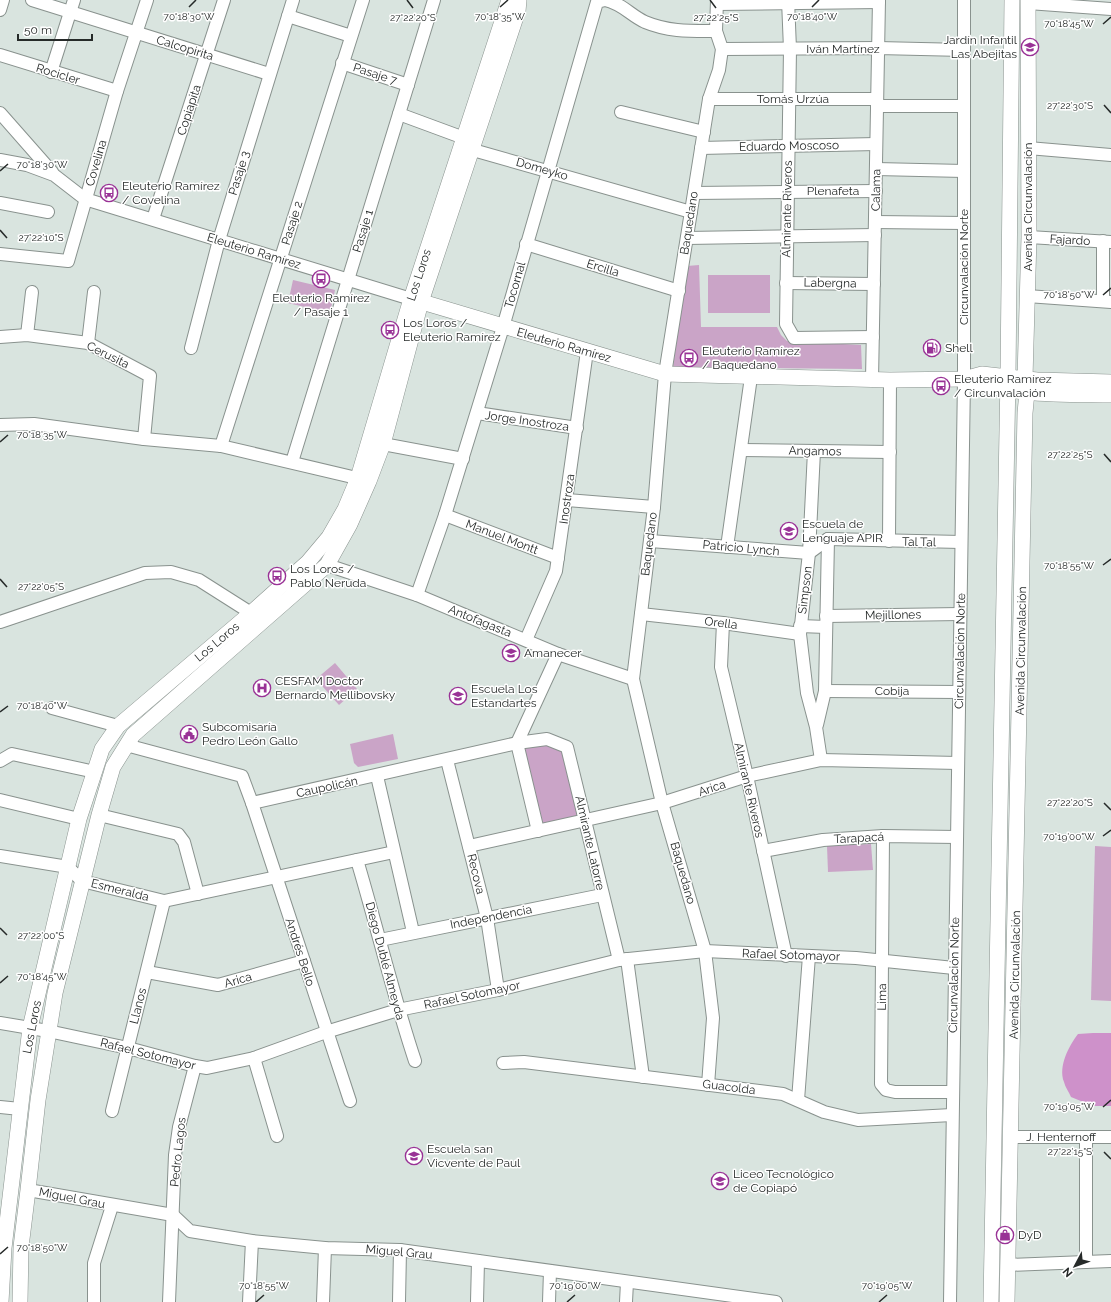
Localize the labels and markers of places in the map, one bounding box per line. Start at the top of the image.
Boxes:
place label: Jardín Infantil Las Abejitas [943,33,1018,61]
school or university icon: Jardín Infantil Las Abejitas [1020,37,1040,57]
place label: Eleuterio Ramírez / Covelina [122,179,220,207]
bus stop icon: Eleuterio Ramírez / Covelina [99,183,119,203]
bus stop icon: Eleuterio Ramírez / Pasaje 1 [311,269,331,289]
place label: Eleuterio Ramírez / Pasaje 1 [272,291,370,319]
place label: Los Loros / Eleuterio Ramírez [403,316,501,344]
bus stop icon: Los Loros / Eleuterio Ramírez [380,320,400,340]
fuel station icon: Shell [922,338,942,358]
place label: Shell [945,341,974,355]
place label: Eleuterio Ramírez / Baquedano [702,344,800,372]
bus stop icon: Eleuterio Ramírez / Baquedano [679,348,699,368]
place label: Eleuterio Ramírez / Circunvalación [954,372,1052,400]
bus stop icon: Eleuterio Ramírez / Circunvalación [931,376,951,396]
place label: Escuela de Lenguaje APIR [802,517,883,545]
school or university icon: Escuela de Lenguaje APIR [779,521,799,541]
place label: Los Loros / Pablo Neruda [290,562,366,590]
bus stop icon: Los Loros / Pablo Neruda [267,566,287,586]
school or university icon: Amanecer [501,643,521,663]
place label: Amanecer [524,646,582,660]
place label: CESFAM Doctor Bernardo Mellibovsky [275,674,396,702]
hospital icon: CESFAM Doctor Bernardo Mellibovsky [252,678,272,698]
place label: Escuela Los Estandartes [471,682,538,710]
school or university icon: Escuela Los Estandartes [448,686,468,706]
place label: Subcomisaría Pedro León Gallo [202,720,298,748]
public building icon: Subcomisaría Pedro León Gallo [179,724,199,744]
place label: Escuela san Vicvente de Paul [427,1142,521,1170]
school or university icon: Escuela san Vicvente de Paul [404,1146,424,1166]
place label: Liceo Tecnológico de Copiapó [733,1167,834,1195]
school or university icon: Liceo Tecnológico de Copiapó [710,1171,730,1191]
shop icon: DyD [995,1225,1015,1245]
place label: DyD [1018,1228,1042,1242]

